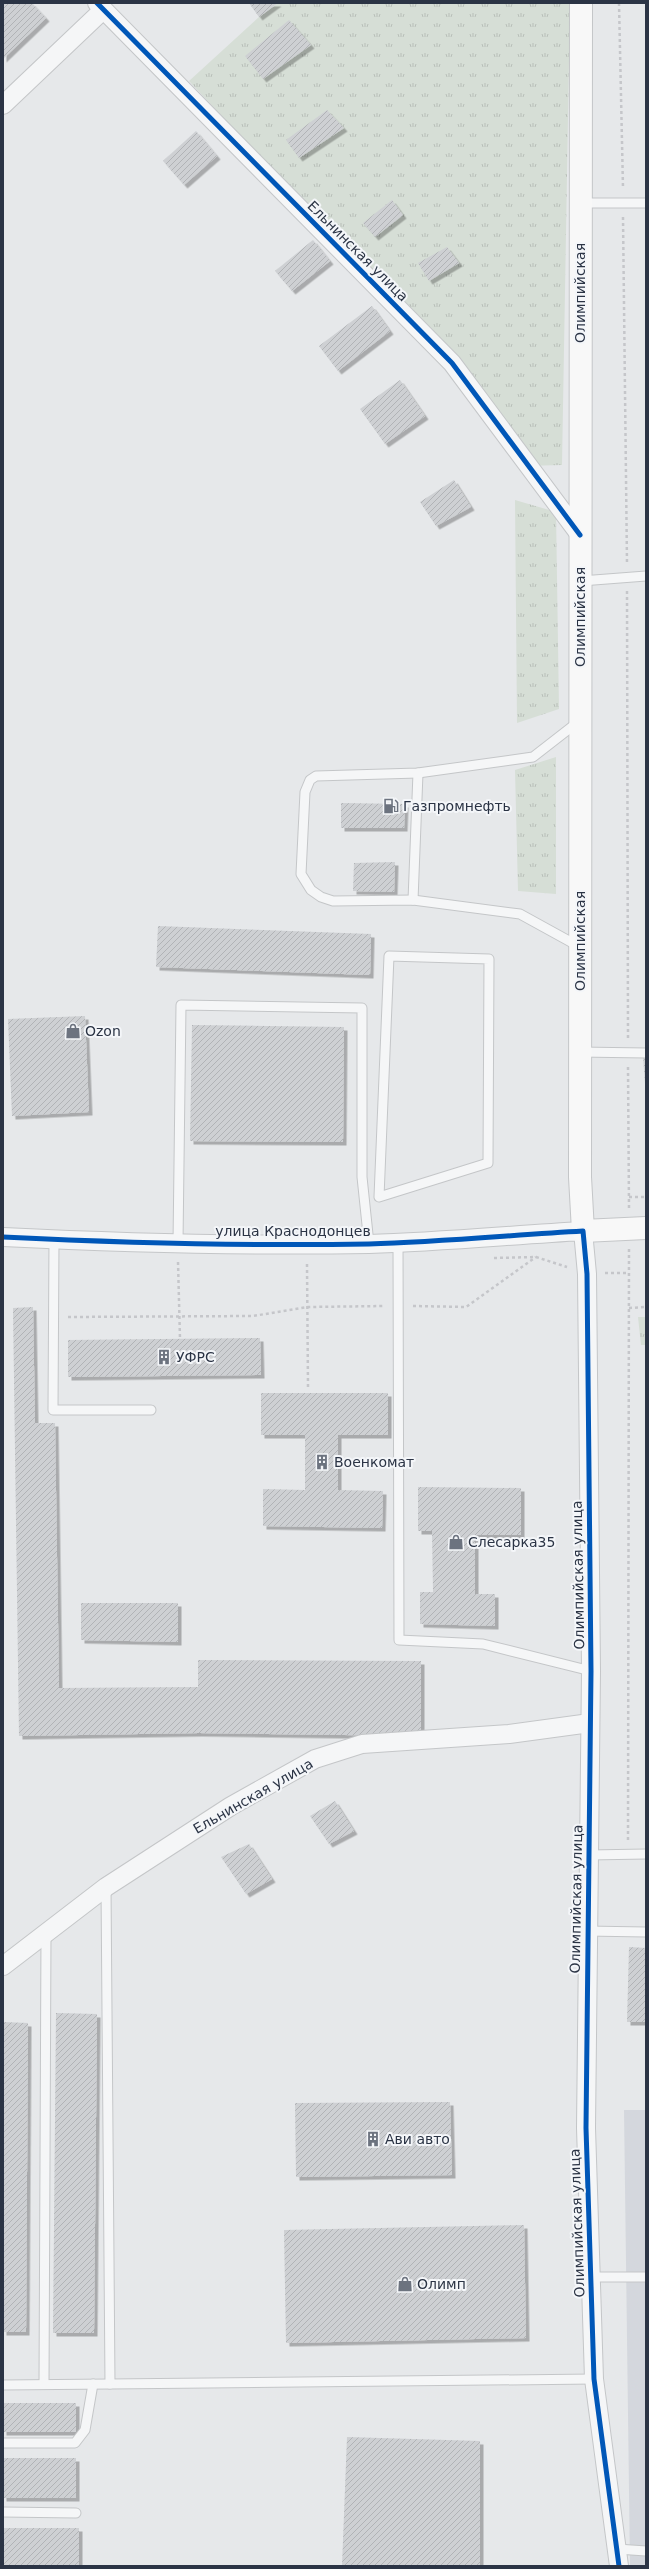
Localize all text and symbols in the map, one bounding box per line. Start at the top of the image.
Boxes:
street label: Ельнинская улица [304,197,412,305]
street label: Олимпийская [572,243,588,343]
street label: Олимпийская [572,567,588,667]
fuel station icon: Газпромнефть [382,797,400,815]
place label: Газпромнефть [403,798,511,814]
street label: Олимпийская [572,891,588,991]
shop icon: Ozon [64,1022,82,1040]
place label: Ozon [85,1023,121,1039]
street label: улица Краснодонцев [215,1223,371,1239]
building icon: УФРС [155,1348,173,1366]
place label: УФРС [176,1349,215,1365]
building icon: Военкомат [313,1453,331,1471]
place label: Военкомат [334,1454,414,1470]
street label: Олимпийская улица [569,1500,587,1650]
shop icon: Слесарка35 [447,1533,465,1551]
place label: Слесарка35 [468,1534,555,1550]
street label: Ельнинская улица [190,1755,316,1837]
street label: Олимпийская улица [567,1824,585,1974]
building icon: Ави авто [364,2130,382,2148]
place label: Ави авто [385,2131,450,2147]
street label: Олимпийская улица [566,2148,588,2298]
shop icon: Олимп [396,2275,414,2293]
place label: Олимп [417,2276,466,2292]

